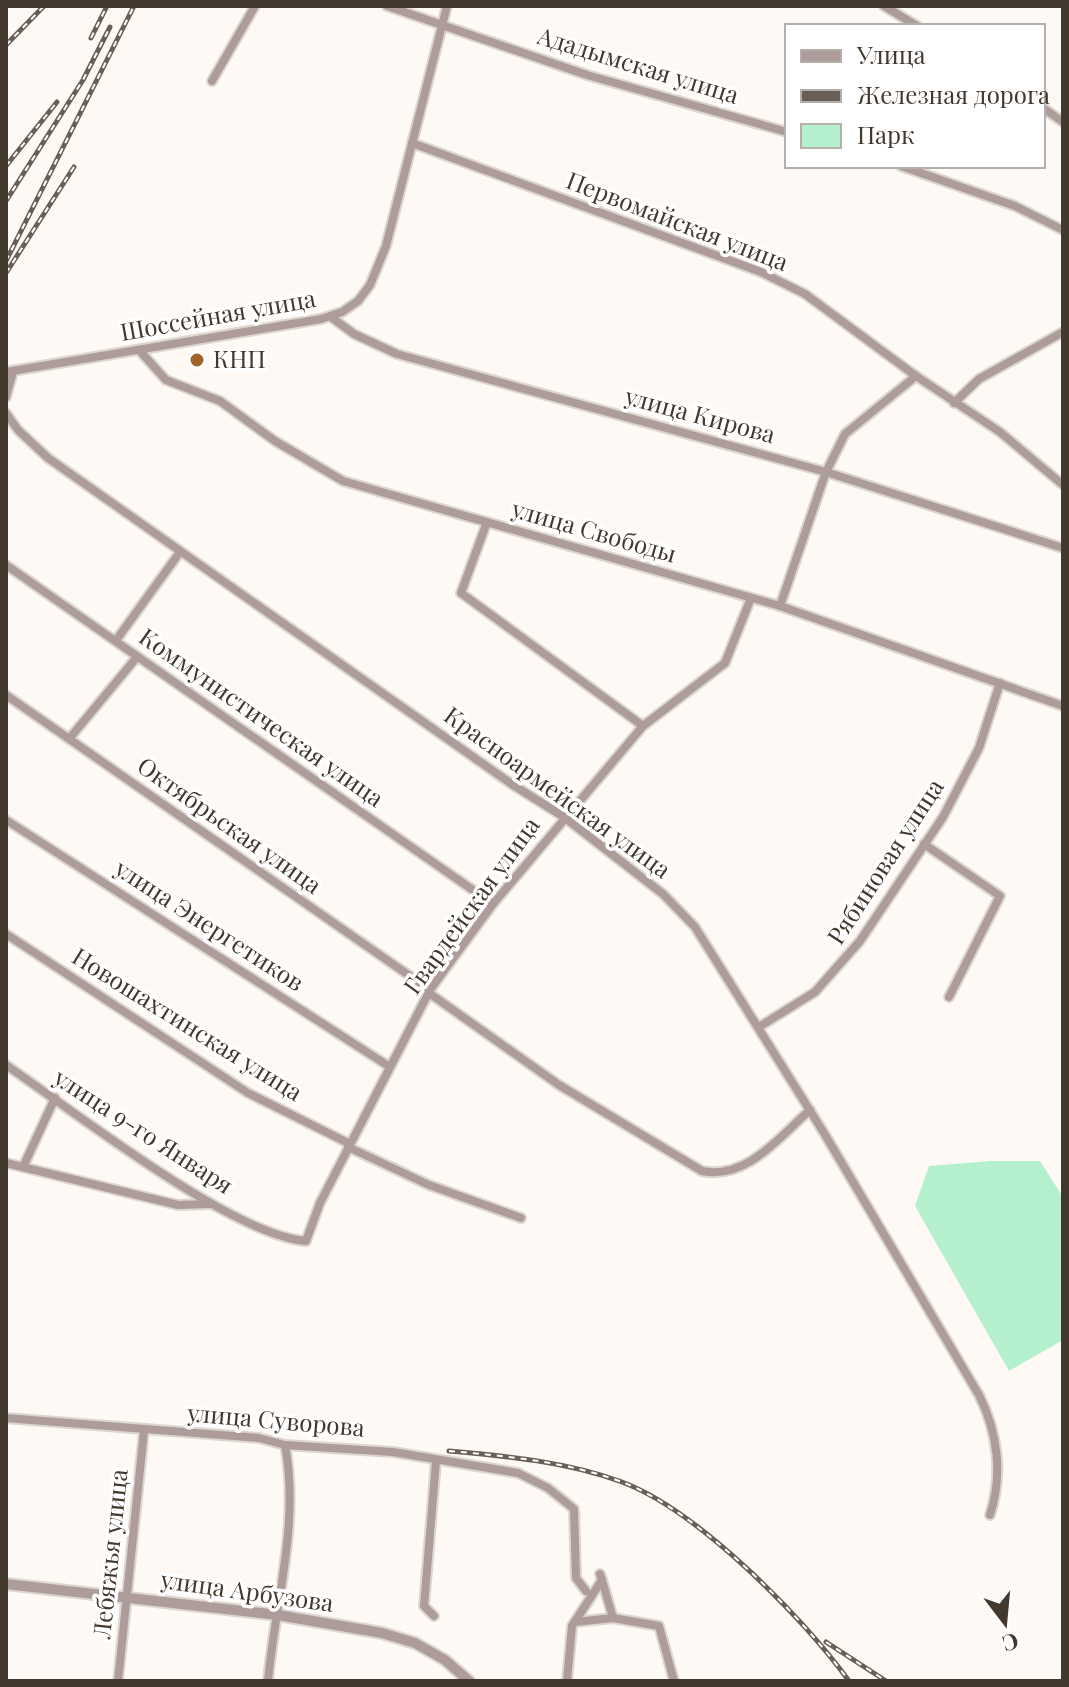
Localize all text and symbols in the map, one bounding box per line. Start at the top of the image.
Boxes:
street label: Ададымская улица [533,18,743,110]
legend [785,24,1045,168]
text: Улица [856,38,926,70]
text: Железная дорога [857,78,1050,110]
text: Парк [857,118,915,150]
street label: Первомайская улица [562,163,793,277]
street label: Шоссейная улица [118,281,318,347]
place label: КНП [213,342,266,374]
marker: КНП [188,351,206,369]
street label: улица Кирова [621,378,779,449]
street label: улица Свободы [508,491,680,569]
street label: Коммунистическая улица [134,620,391,813]
street label: Красноармейская улица [439,698,678,884]
street label: Октябрьская улица [132,749,329,900]
street label: Рябиновая улица [819,772,950,950]
street label: Гвардейская улица [395,810,546,1000]
street label: улица Энергетиков [109,851,311,997]
street label: Новошахтинская улица [67,939,309,1107]
street label: улица 9-го Января [48,1060,240,1200]
street label: улица Суворова [185,1395,366,1443]
street label: Лебяжья улица [84,1467,134,1641]
street label: улица Арбузова [158,1562,336,1618]
north arrow [965,1583,1045,1663]
text: С [999,1627,1022,1660]

